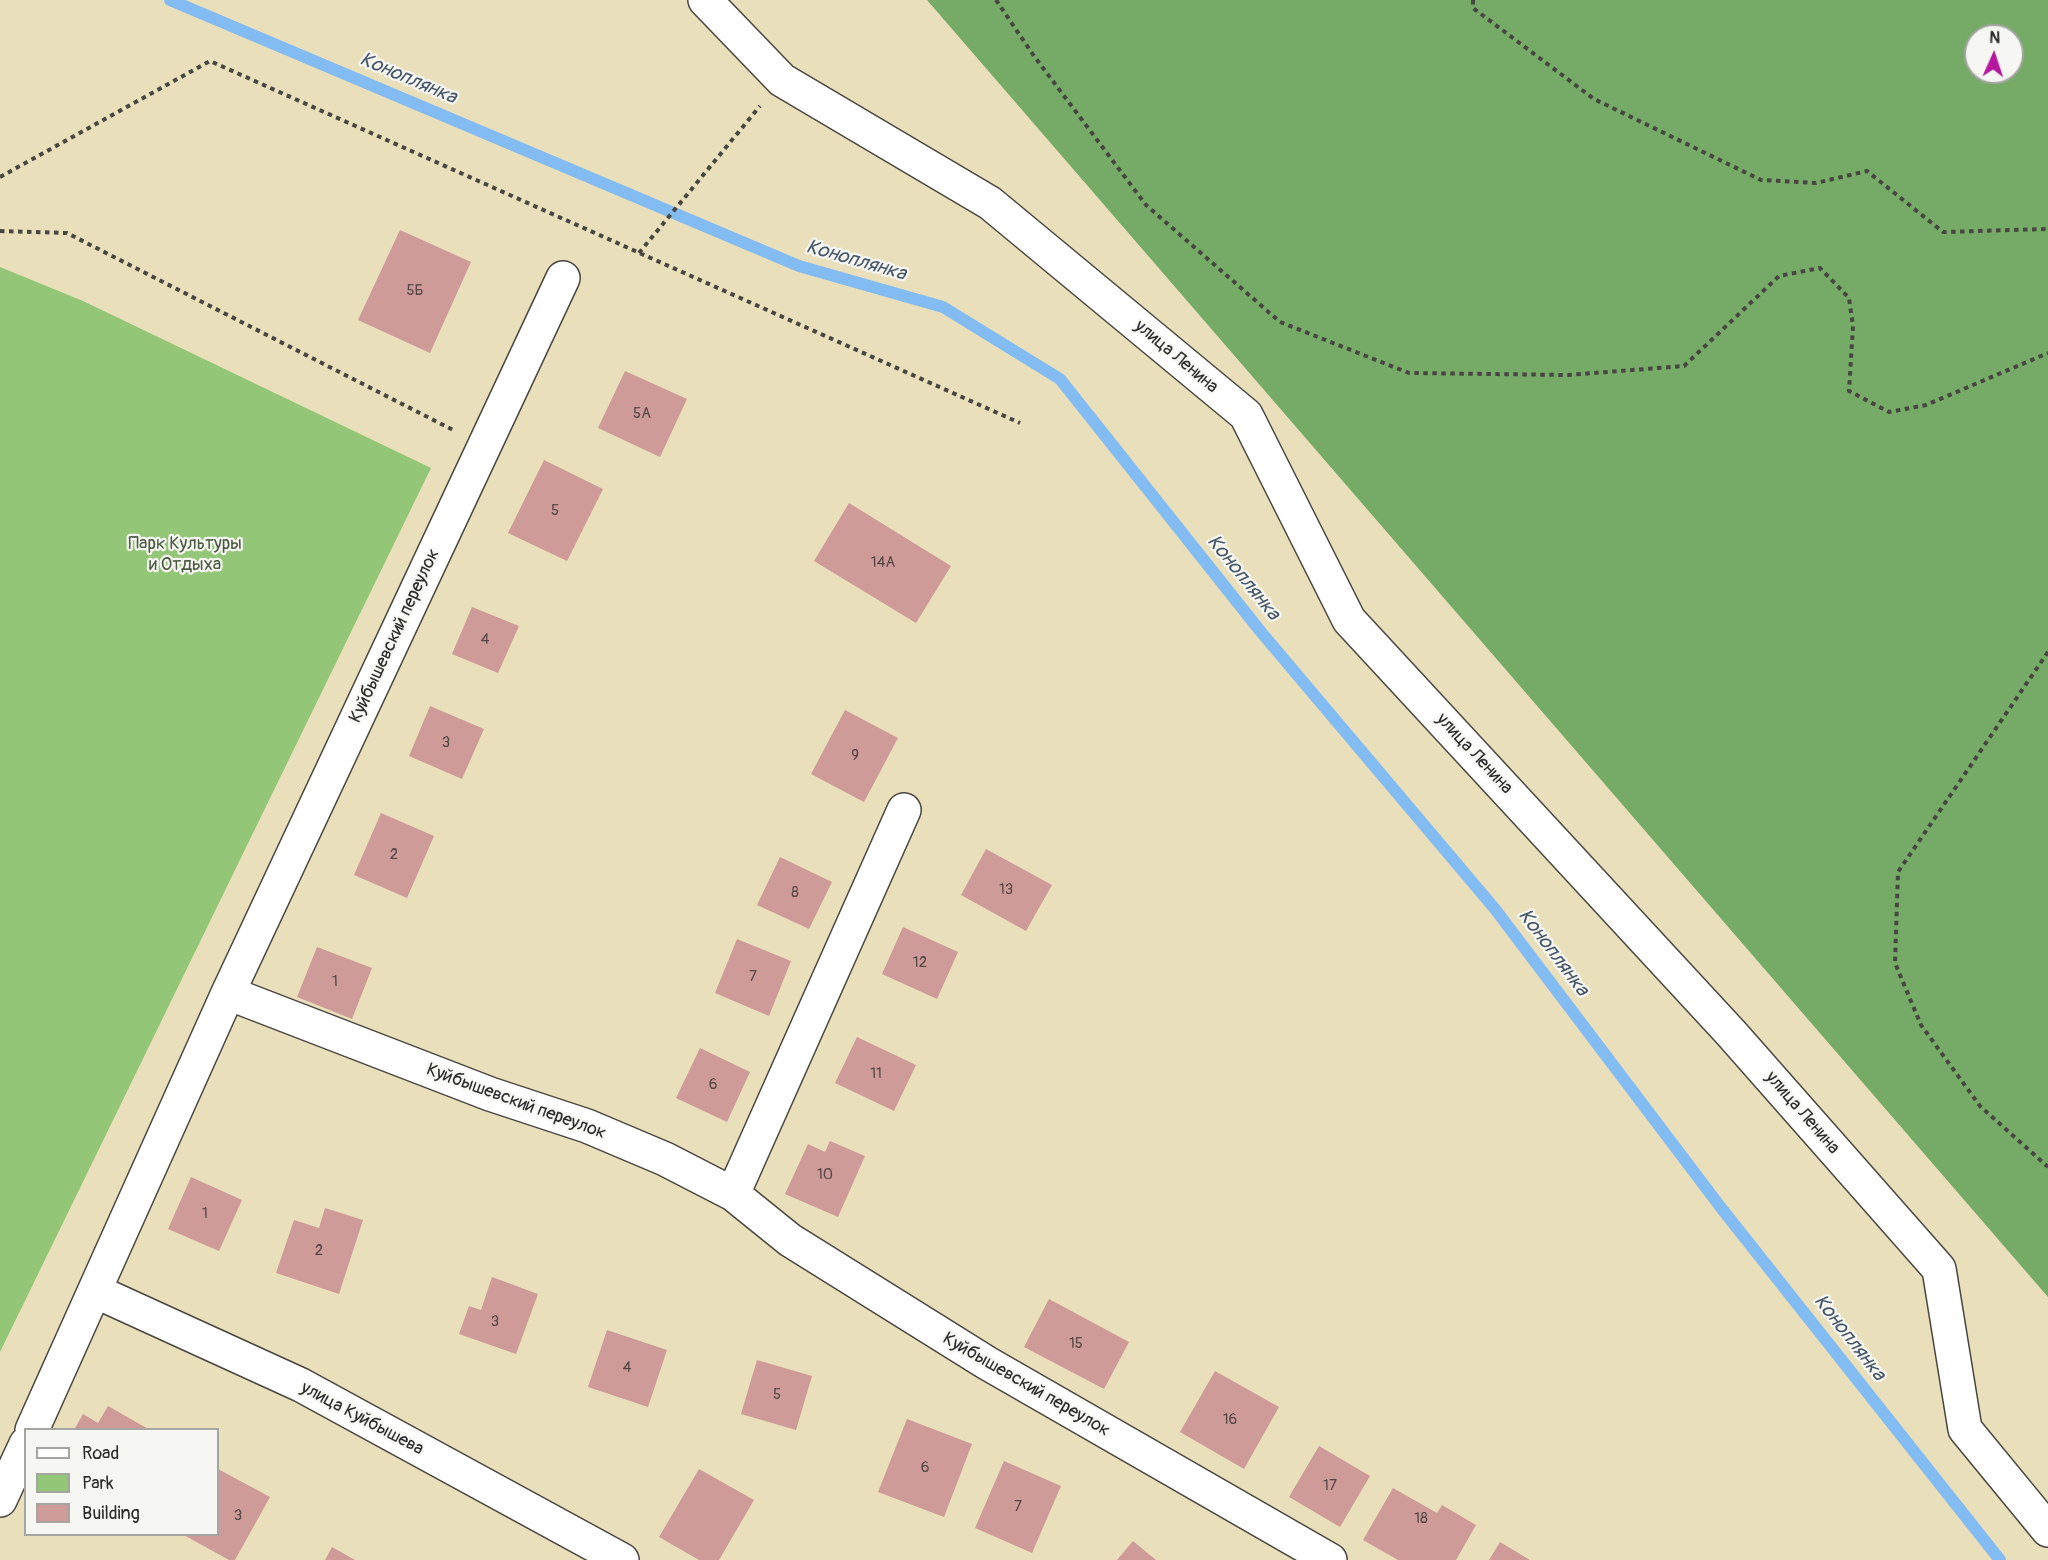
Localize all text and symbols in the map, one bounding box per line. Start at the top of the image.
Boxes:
north arrow [1964,24,2024,84]
text: N [1989,28,2001,48]
water label: Коноплянка [356,48,460,110]
water label: Коноплянка [803,235,909,287]
house number: 5Б [406,282,424,300]
street label: улица Ленина [1130,316,1222,398]
house number: 5А [633,405,651,423]
house number: 5 [551,502,559,520]
water label: Коноплянка [1201,531,1285,625]
park label: Парк Культуры и Отдыха [128,533,242,576]
street label: Куйбышевский переулок [345,546,445,726]
house number: 14А [871,554,895,572]
house number: 4 [481,631,489,649]
street label: улица Ленина [1431,709,1517,799]
house number: 3 [442,734,450,752]
house number: 9 [851,747,859,765]
house number: 2 [390,846,398,864]
house number: 13 [999,881,1013,899]
house number: 8 [791,884,799,902]
water label: Коноплянка [1513,905,1593,1001]
house number: 12 [913,954,927,972]
house number: 7 [749,968,757,986]
house number: 1 [332,973,338,991]
street label: Куйбышевский переулок [423,1059,609,1145]
house number: 11 [870,1065,882,1083]
street label: улица Ленина [1760,1067,1844,1159]
house number: 6 [709,1076,717,1094]
house number: 10 [817,1166,833,1184]
house number: 1 [202,1205,208,1223]
house number: 2 [315,1242,323,1260]
water label: Коноплянка [1808,1290,1890,1386]
house number: 3 [491,1313,499,1331]
street label: Куйбышевский переулок [939,1328,1113,1442]
house number: 15 [1069,1335,1083,1353]
house number: 4 [623,1359,631,1377]
street label: улица Куйбышева [297,1378,427,1460]
house number: 5 [773,1386,781,1404]
house number: 16 [1223,1411,1237,1429]
legend [24,1428,219,1536]
text: Road [82,1442,119,1465]
house number: 6 [921,1459,929,1477]
text: Park [82,1472,114,1495]
house number: 17 [1323,1477,1337,1495]
house number: 7 [1014,1498,1022,1516]
text: Building [82,1502,140,1525]
house number: 3 [234,1507,242,1525]
house number: 18 [1414,1510,1428,1528]

